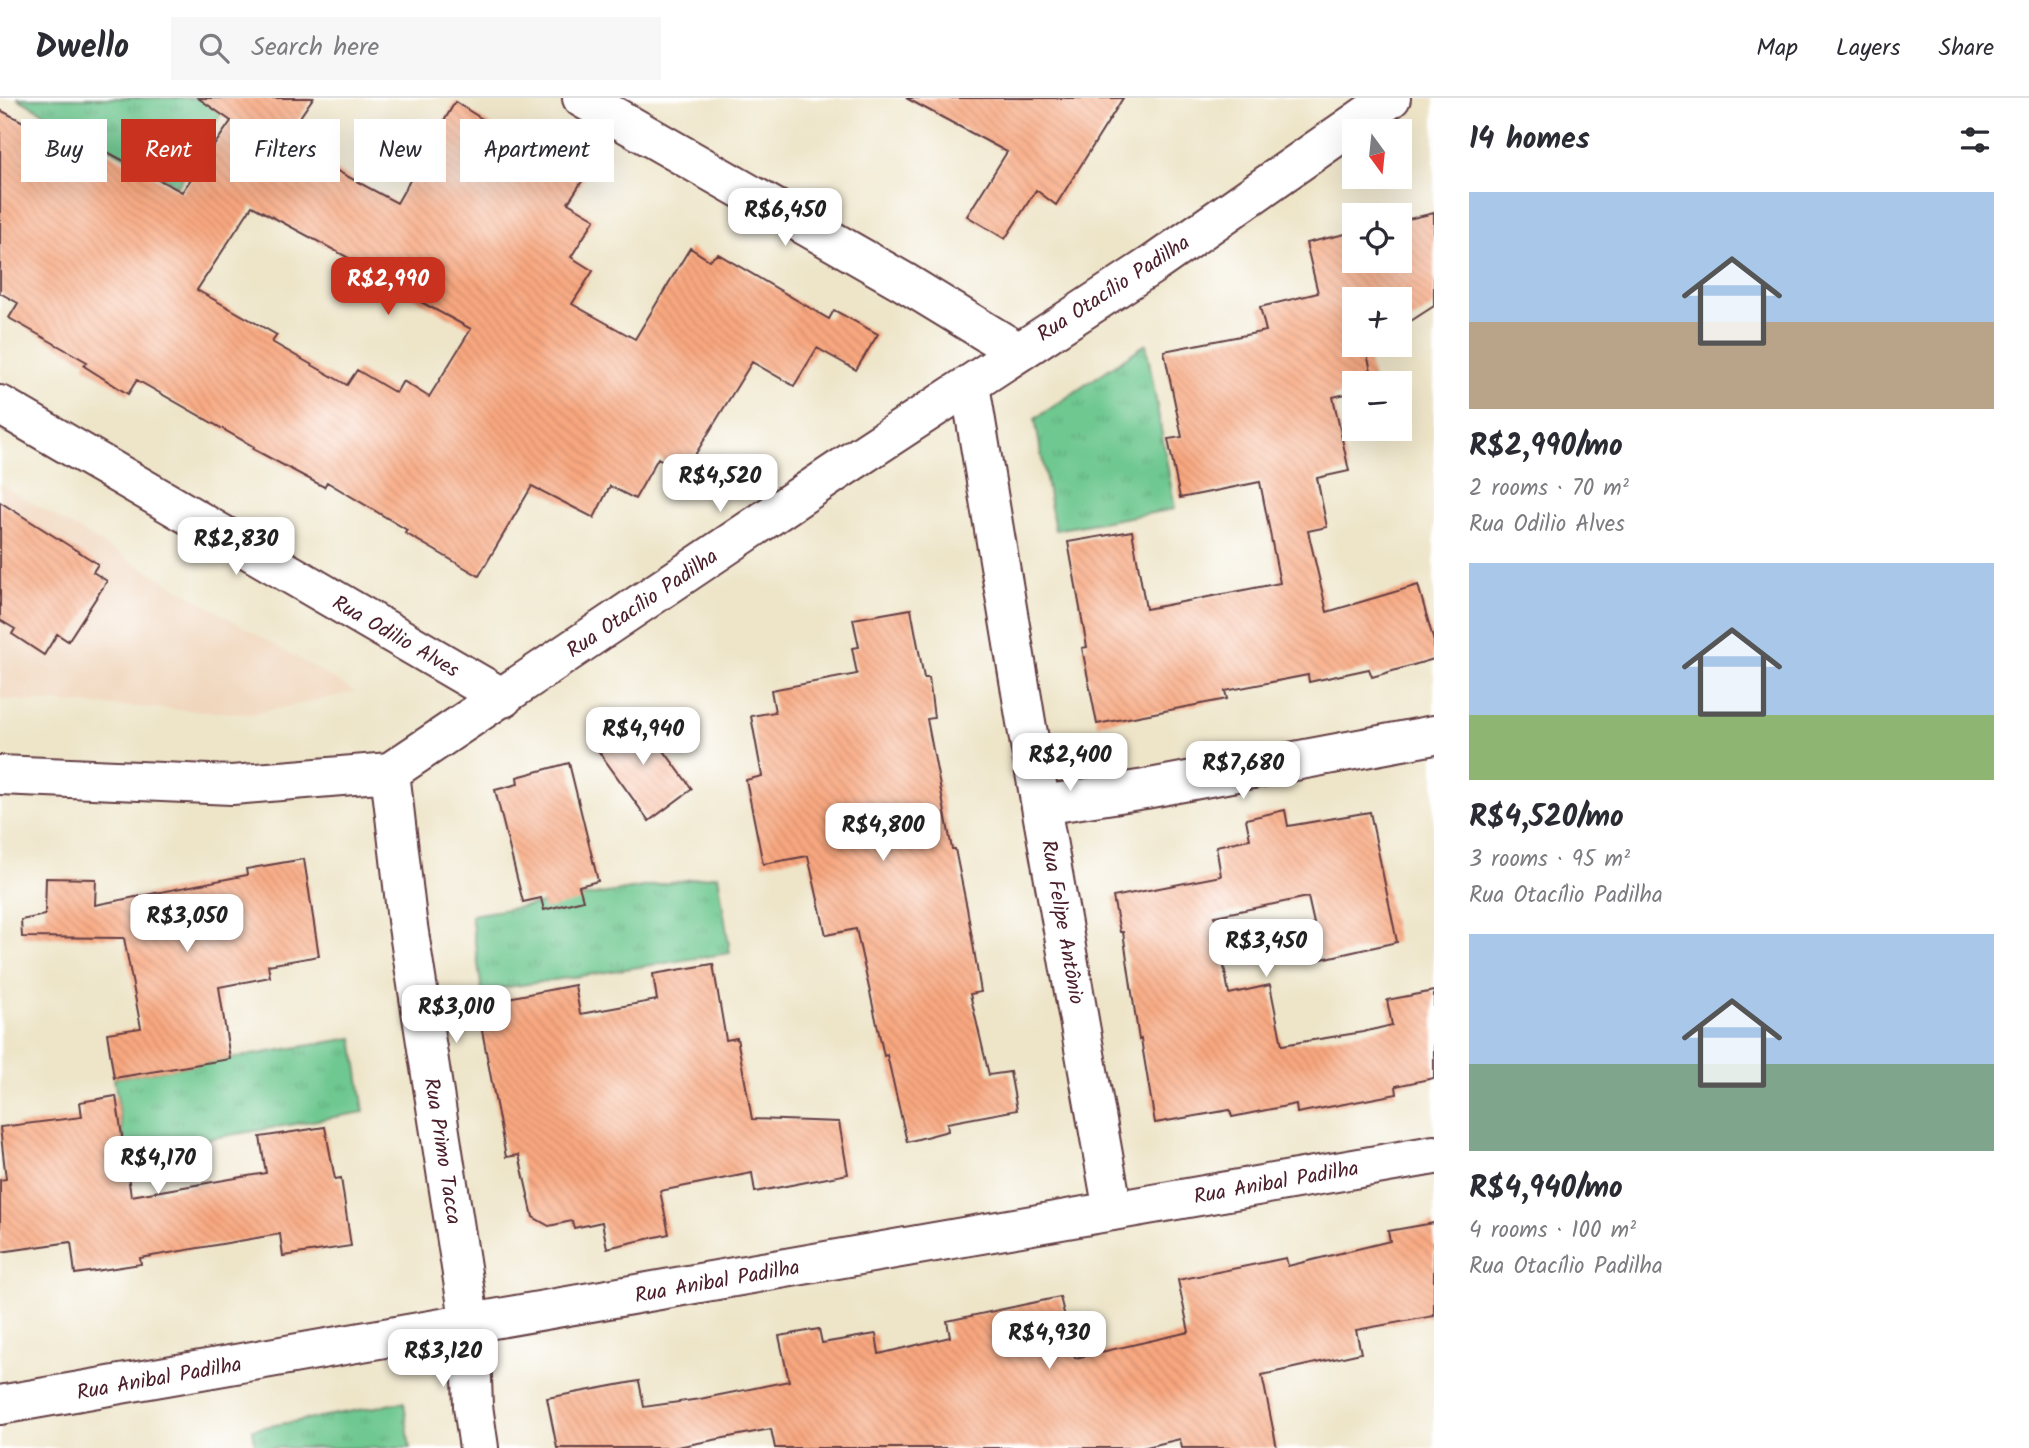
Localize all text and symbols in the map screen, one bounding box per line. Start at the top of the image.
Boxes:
search box [171,17,661,80]
text: Dwello [35,22,129,75]
text: Search here [251,27,379,69]
icon: search [195,29,233,67]
text: Map [1756,29,1798,68]
text: Layers [1836,29,1900,68]
text: Share [1938,29,1994,68]
text: 14 homes [1469,116,1590,164]
chip: Buy [21,119,107,182]
chip: Rent [121,119,216,182]
chip: Filters [230,119,340,182]
chip: New [354,119,446,182]
chip: Apartment [460,119,614,182]
north arrow [1342,119,1412,189]
map controls [1342,119,1412,441]
icon: filters [1956,121,1994,159]
pin: R$6,450 [720,188,850,248]
text: R$6,450 [744,193,826,229]
button: locate [1342,203,1412,273]
street label: Rua Otacílio Padilha [1031,227,1197,351]
icon: home [1669,238,1795,364]
pin: R$2,990 [323,258,453,317]
text: R$2,990 [347,262,429,298]
button: + [1342,287,1412,357]
button: − [1342,371,1412,441]
text: R$2,990/mo [1469,423,1623,471]
pin: R$4,520 [655,454,785,514]
text: R$4,520 [679,459,761,495]
text: 2 rooms · 70 m² [1469,471,1629,507]
text: Rua Odilio Alves [1469,507,1625,543]
pin: R$2,830 [171,518,301,577]
text: R$2,830 [194,522,278,558]
street label: Rua Otacílio Padilha [560,541,725,667]
street label: Rua Odilio Alves [325,587,465,687]
icon: home [1669,609,1795,735]
pin: R$4,940 [578,708,708,767]
text: R$4,940 [602,712,684,748]
pin: R$2,400 [1005,734,1135,793]
text: R$2,400 [1028,738,1112,774]
pin: R$7,680 [1178,742,1308,801]
text: R$7,680 [1202,746,1284,782]
text: R$4,520/mo [1469,794,1624,842]
pin: R$4,800 [818,804,948,863]
text: R$4,800 [841,808,925,844]
street label: Rua Felipe Antônio [1031,837,1092,1007]
text: 3 rooms · 95 m² [1469,842,1630,878]
text: Rua Otacílio Padilha [1469,878,1663,914]
pin: R$3,050 [122,894,252,954]
text: R$3,050 [146,899,228,935]
pin: R$3,450 [1201,920,1331,979]
text: R$3,450 [1225,924,1307,960]
icon: home [1669,980,1795,1106]
pin: R$3,010 [391,986,521,1045]
text: R$3,010 [418,990,494,1026]
street label: Rua Primo Tacca [414,1075,469,1227]
pin: R$4,170 [93,1136,223,1196]
text: R$4,170 [120,1141,196,1177]
street label: Rua Anibal Padilha [1191,1153,1361,1214]
text: R$4,940/mo [1469,1165,1623,1213]
text: 4 rooms · 100 m² [1469,1213,1636,1249]
text: Rua Otacílio Padilha [1469,1249,1663,1285]
street label: Rua Anibal Padilha [632,1252,802,1313]
pin: R$4,930 [984,1312,1114,1371]
text: R$4,930 [1008,1316,1090,1352]
pin: R$3,120 [378,1330,508,1389]
text: R$3,120 [404,1334,482,1370]
street label: Rua Anibal Padilha [74,1349,244,1410]

